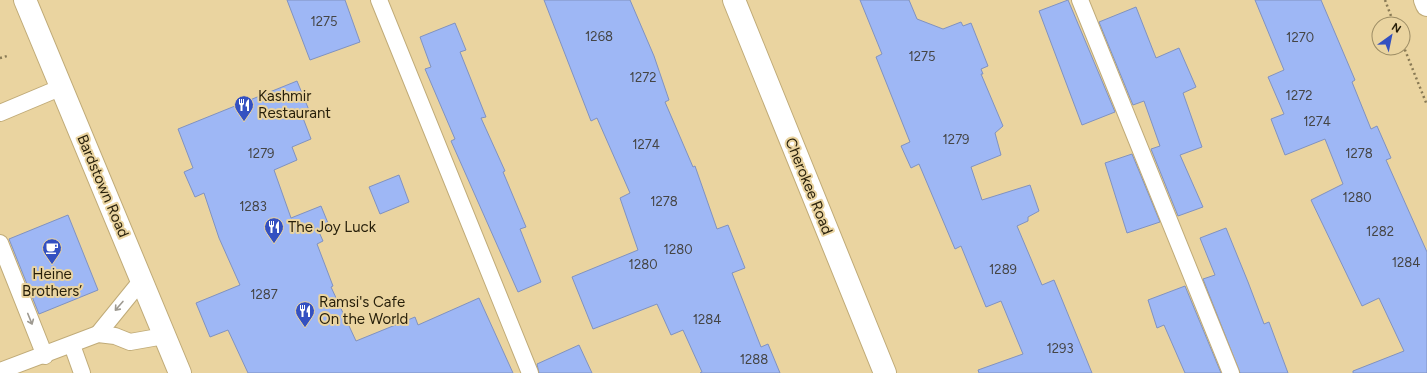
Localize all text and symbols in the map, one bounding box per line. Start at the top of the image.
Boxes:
house number: 1275 [310,14,338,29]
north arrow [1371,16,1411,56]
text: N [1389,20,1403,36]
house number: 1268 [585,29,613,44]
house number: 1270 [1286,30,1314,45]
house number: 1275 [908,49,936,64]
house number: 1272 [630,70,656,85]
place label: Kashmir Restaurant [258,87,331,122]
house number: 1272 [1286,88,1312,103]
restaurant icon: Kashmir Restaurant [233,94,255,122]
house number: 1274 [1303,114,1331,129]
street label: Bardstown Road [73,132,133,240]
house number: 1279 [943,132,969,147]
street label: Cherokee Road [781,135,837,237]
house number: 1274 [632,137,660,152]
house number: 1279 [248,146,274,161]
house number: 1278 [1345,146,1373,161]
house number: 1280 [1343,190,1371,205]
house number: 1278 [650,194,678,209]
house number: 1283 [239,199,267,214]
restaurant icon: The Joy Luck [263,216,285,244]
place label: The Joy Luck [288,218,377,236]
house number: 1282 [1366,224,1394,239]
cafe icon: Heine Brothers’ [41,237,63,265]
house number: 1280 [664,242,692,257]
house number: 1284 [1392,255,1420,270]
house number: 1280 [629,257,657,272]
house number: 1289 [989,262,1017,277]
place label: Heine Brothers’ [22,265,82,300]
house number: 1287 [250,287,278,302]
place label: Ramsi's Cafe On the World [319,293,408,328]
restaurant icon: Ramsi's Cafe On the World [294,300,316,328]
one-way arrow [114,301,123,312]
one-way arrow [27,312,34,324]
house number: 1284 [693,312,721,327]
house number: 1293 [1046,341,1074,356]
house number: 1288 [740,352,768,367]

